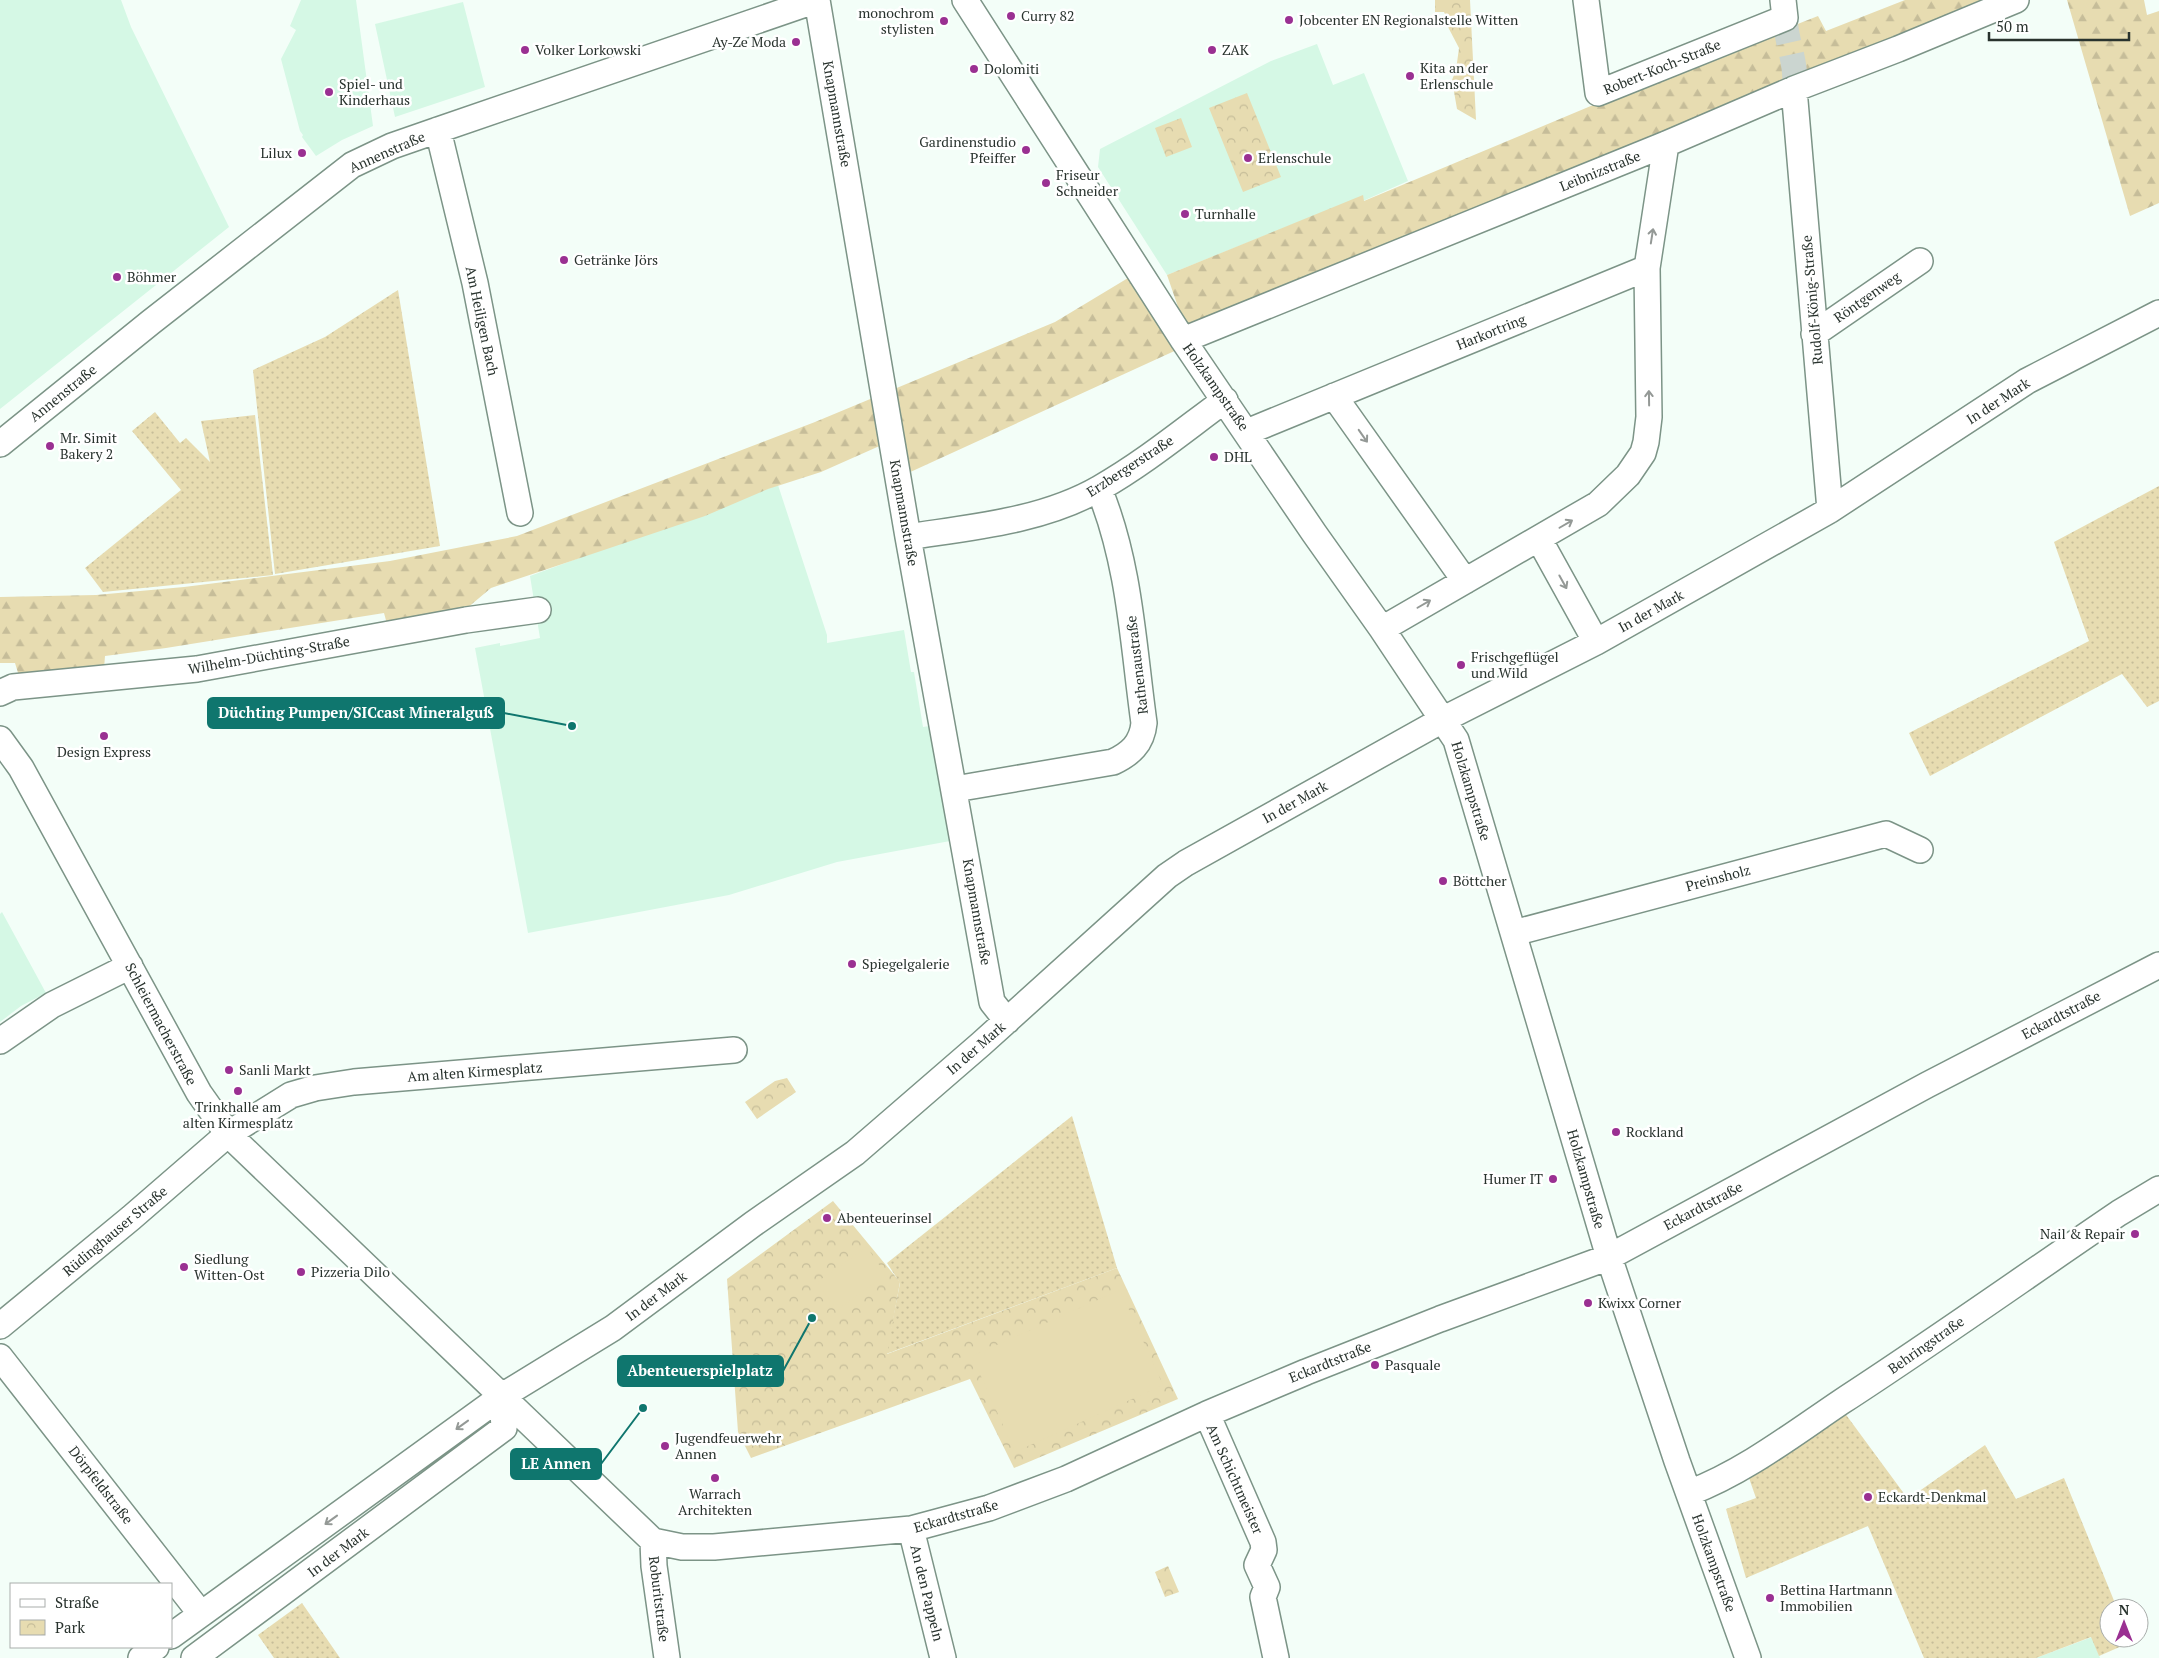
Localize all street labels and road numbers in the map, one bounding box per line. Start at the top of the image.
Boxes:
street label: Robert-Koch-Straße [1600,34,1723,99]
street label: Knapmannstraße [819,59,856,169]
street label: Annenstraße [346,126,428,177]
street label: Leibnizstraße [1557,146,1643,195]
street label: Rudolf-König-Straße [1796,234,1827,366]
street label: Am Heiligen Bach [462,264,503,377]
street label: Röntgenweg [1830,266,1904,326]
street label: Harkortring [1453,309,1529,354]
street label: Holzkampstraße [1179,339,1254,434]
street label: Annenstraße [25,360,100,426]
street label: In der Mark [1962,373,2034,428]
street label: Erzbergerstraße [1083,430,1177,501]
street label: Knapmannstraße [886,458,923,568]
street label: In der Mark [1615,584,1688,636]
street label: Rathenaustraße [1121,615,1152,716]
street label: Wilhelm-Düchting-Straße [187,631,351,678]
street label: Holzkampstraße [1447,739,1496,843]
street label: In der Mark [1259,775,1332,827]
street label: Knapmannstraße [959,857,996,967]
street label: Preinsholz [1683,860,1753,895]
street label: Schleiermacherstraße [121,959,202,1088]
street label: Eckardtstraße [2018,986,2104,1043]
street label: In der Mark [942,1016,1010,1078]
street label: Am alten Kirmesplatz [407,1057,543,1086]
street label: Holzkampstraße [1563,1127,1610,1231]
street label: Eckardtstraße [1660,1177,1746,1234]
street label: Rüdinghauser Straße [58,1181,171,1280]
street label: In der Mark [621,1266,691,1325]
street label: Behringstraße [1884,1311,1968,1378]
street label: Eckardtstraße [1286,1336,1374,1387]
street label: Am Schichtmeister [1203,1421,1268,1537]
street label: Dörpfeldstraße [65,1442,138,1528]
street label: Eckardtstraße [911,1494,1000,1537]
street label: Holzkampstraße [1688,1511,1741,1614]
street label: In der Mark [303,1522,373,1581]
street label: An den Pappeln [906,1543,949,1644]
street label: Roburitstraße [645,1555,674,1643]

